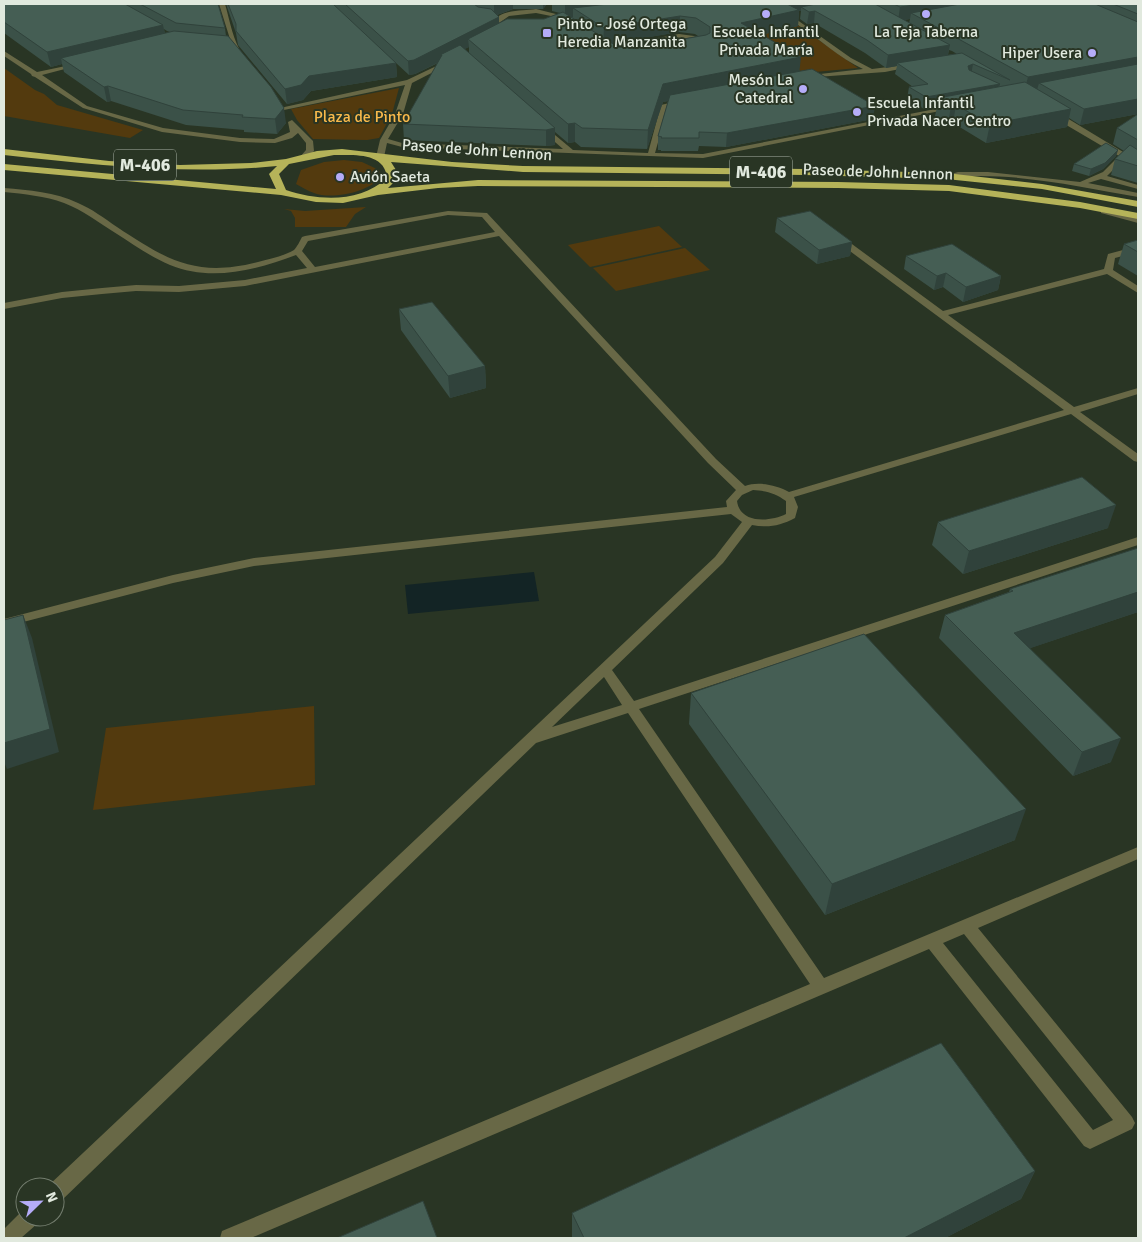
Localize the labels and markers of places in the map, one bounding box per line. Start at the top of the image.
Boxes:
marker: Escuela Infantil Privada María [760,8,772,20]
marker: La Teja Taberna [920,8,932,20]
place label: Pinto - José Ortega Heredia Manzanita [557,14,686,52]
place label: Escuela Infantil Privada María [712,22,820,60]
place label: La Teja Taberna [874,22,978,42]
marker: Pinto - José Ortega Heredia Manzanita [541,27,553,39]
place label: Hiper Usera [1002,43,1082,63]
marker: Hiper Usera [1086,47,1098,59]
place label: Mesón La Catedral [728,70,793,108]
marker: Mesón La Catedral [797,83,809,95]
place label: Escuela Infantil Privada Nacer Centro [867,93,1011,131]
marker: Escuela Infantil Privada Nacer Centro [851,106,863,118]
place label: Avión Saeta [350,167,430,187]
marker: Avión Saeta [334,171,346,183]

